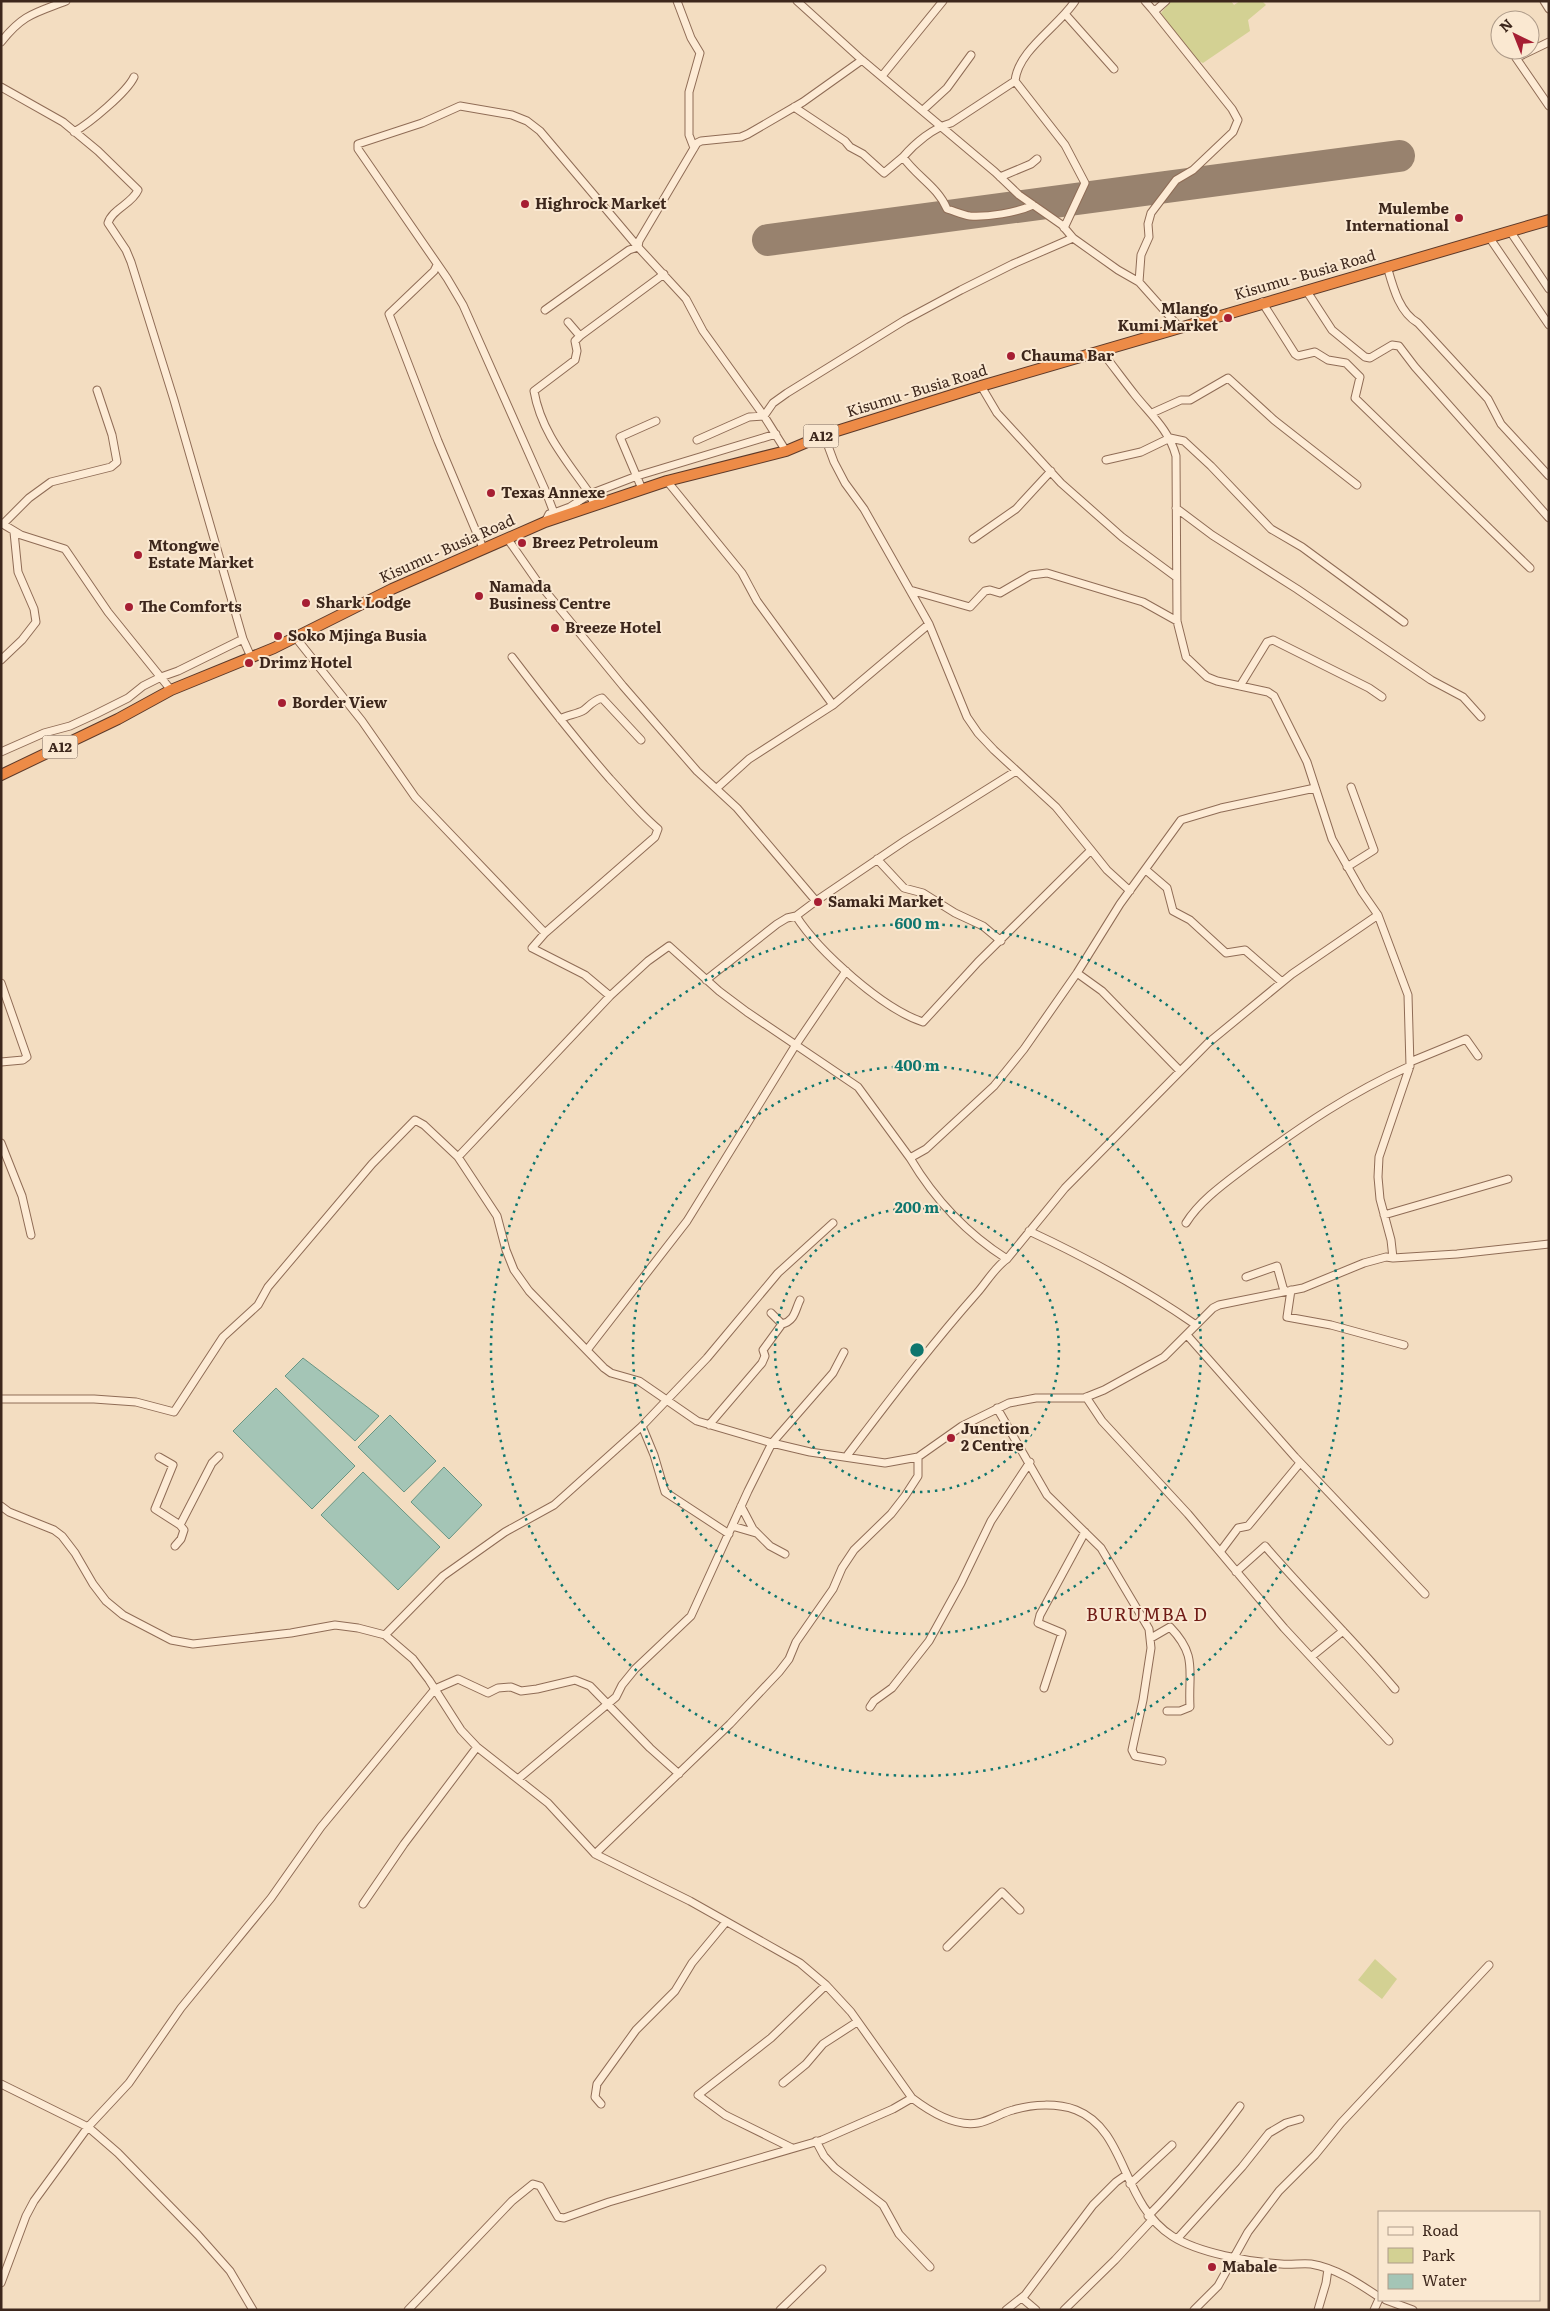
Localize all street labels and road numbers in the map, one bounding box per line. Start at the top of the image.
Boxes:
street label: Kisumu - Busia Road [1231,242,1378,305]
street label: Kisumu - Busia Road [843,357,990,422]
road number: A12 [804,424,838,448]
street label: Kisumu - Busia Road [375,507,518,588]
road number: A12 [42,736,78,759]

